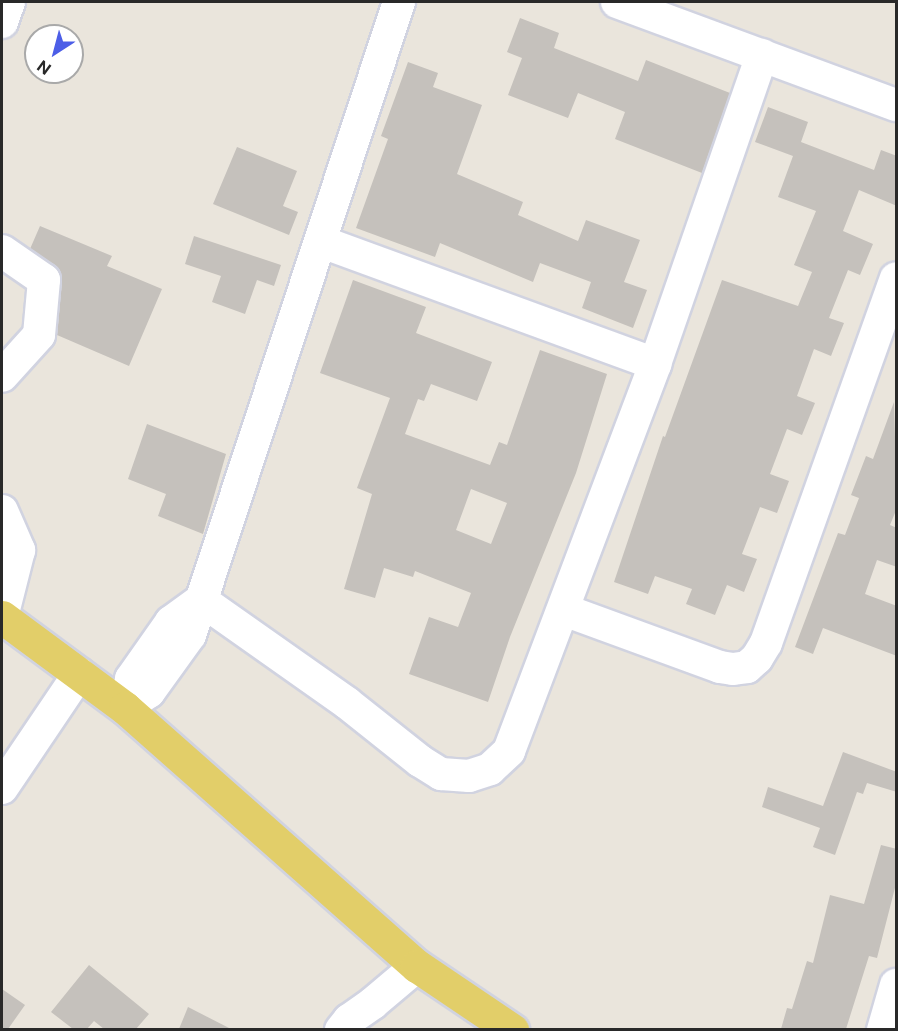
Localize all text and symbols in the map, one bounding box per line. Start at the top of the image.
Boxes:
north arrow [24,24,84,84]
text: N [34,56,55,79]

